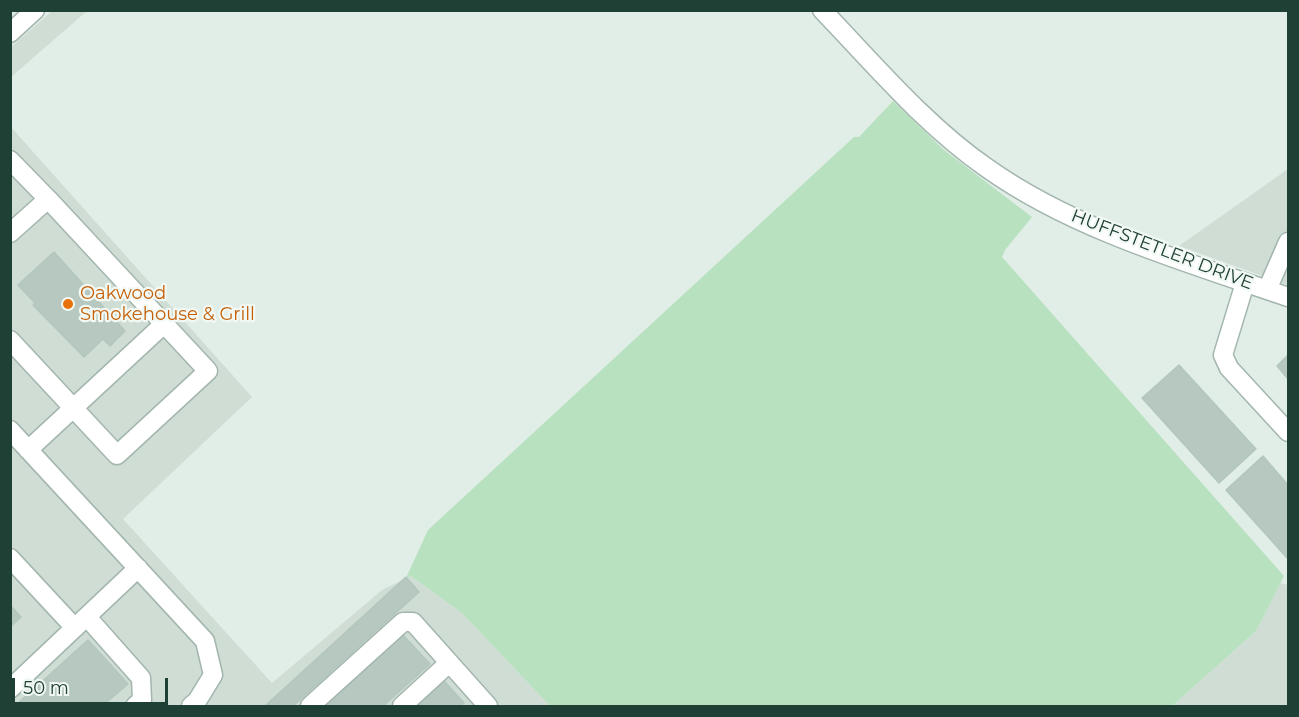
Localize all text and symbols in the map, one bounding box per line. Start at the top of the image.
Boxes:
street label: HUFFSTETLER DRIVE [1068,205,1256,295]
place label: Oakwood Smokehouse & Grill [80,283,255,326]
marker: Oakwood Smokehouse & Grill [61,297,75,311]
scale bar [15,666,171,704]
text: 50 m [23,677,69,699]

